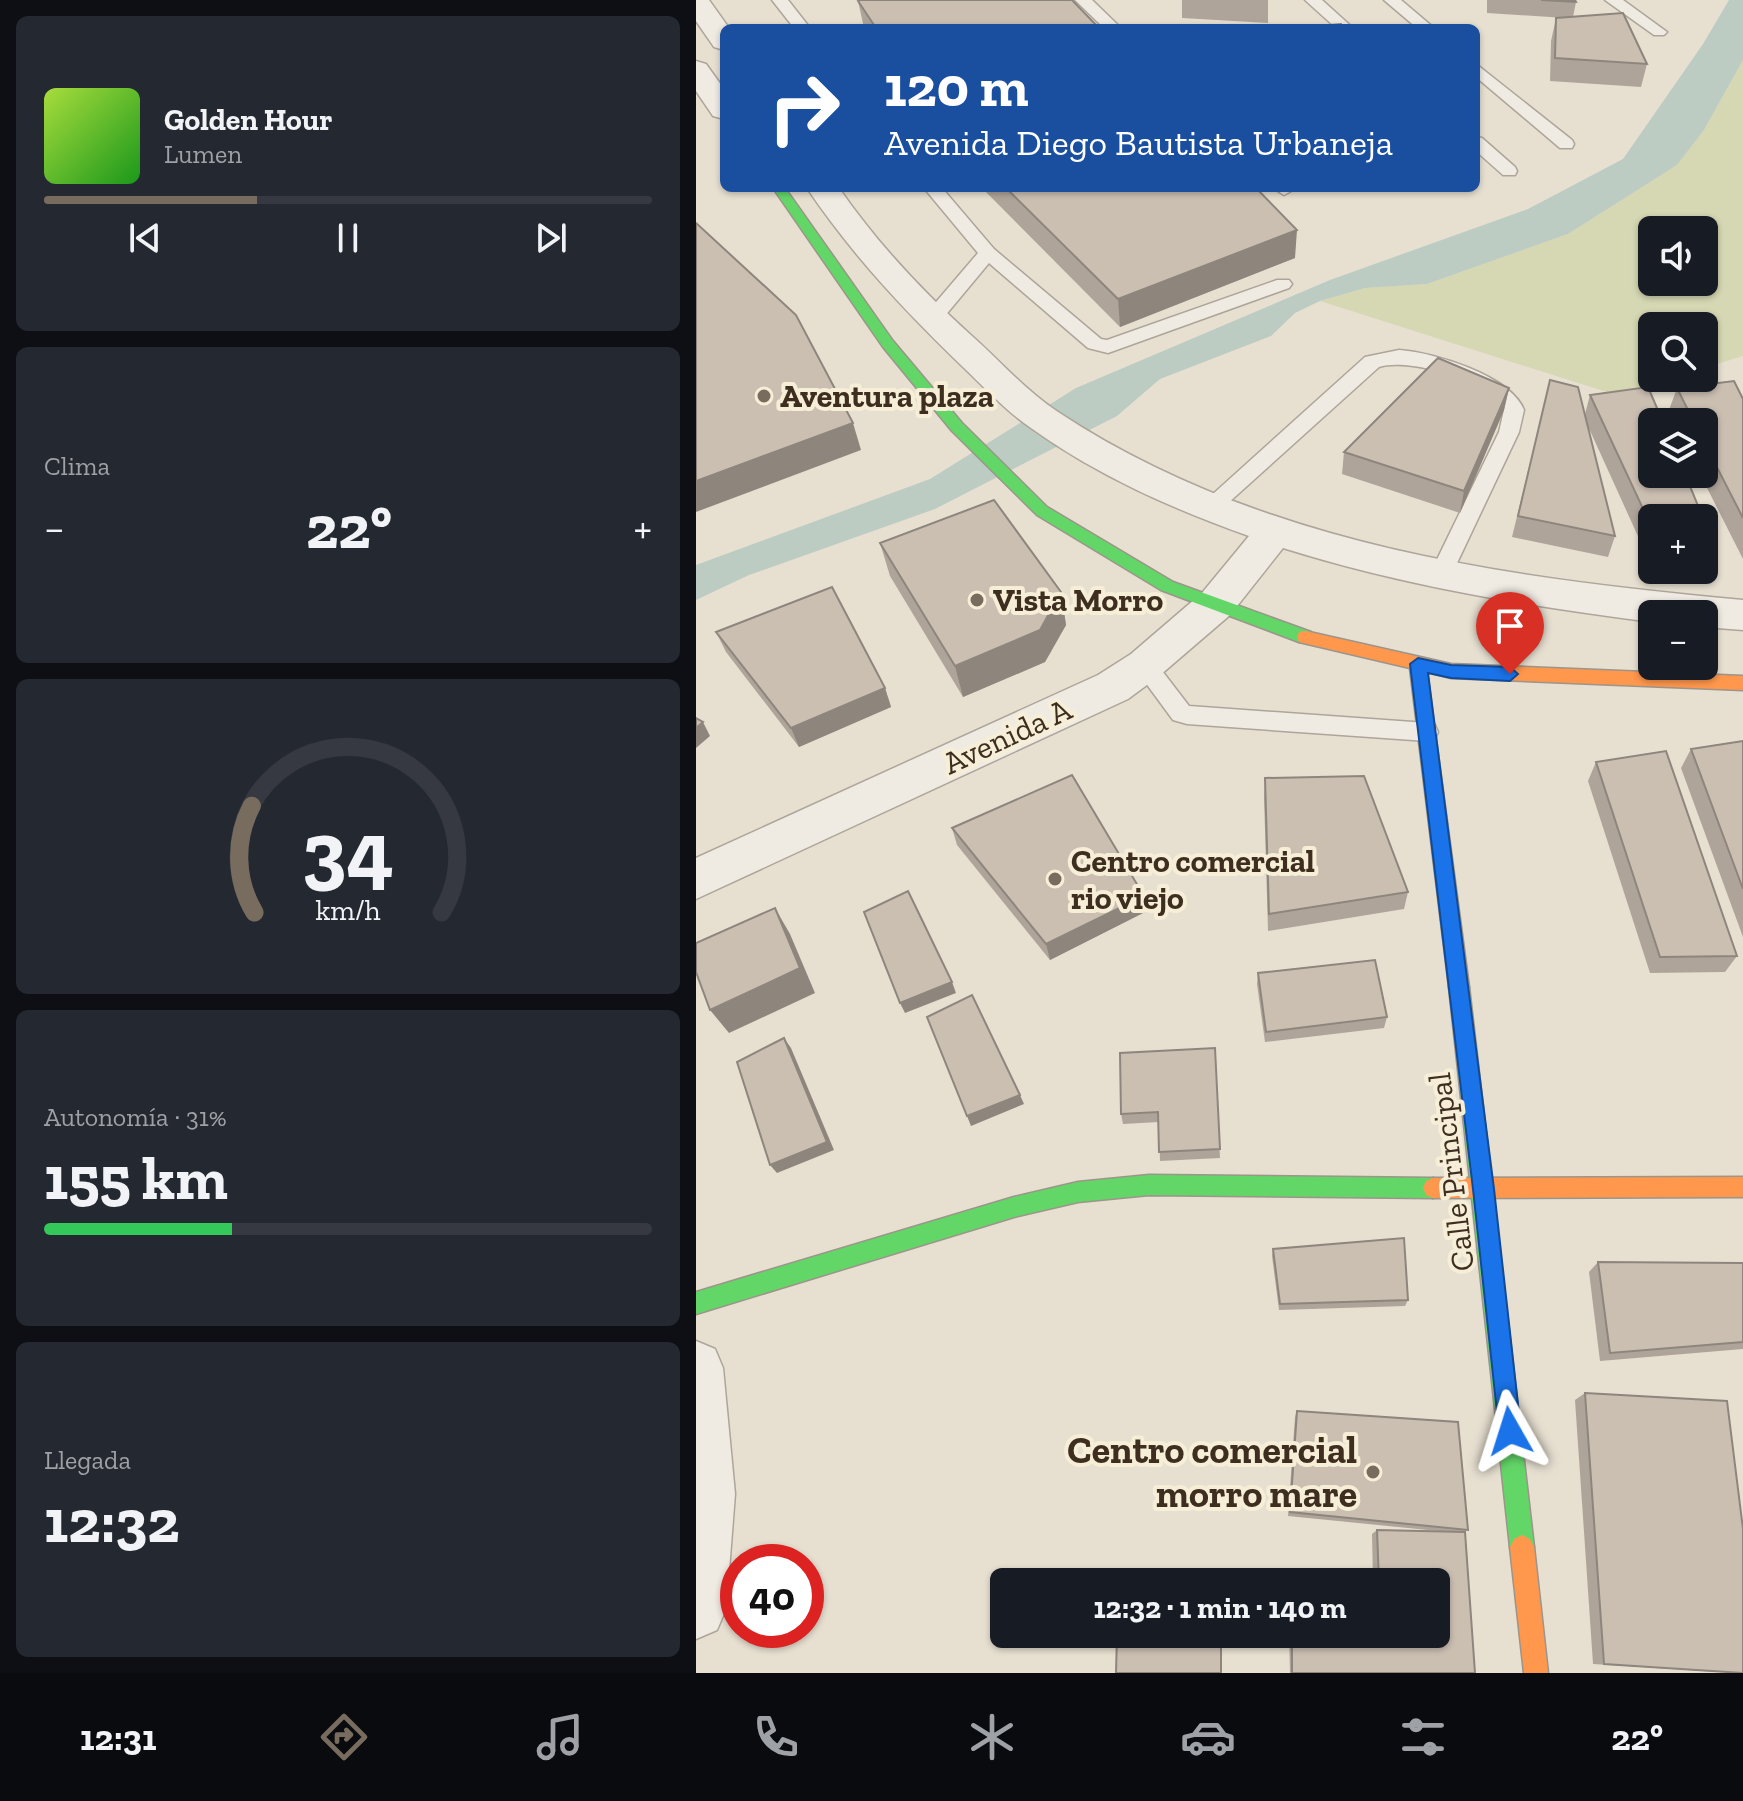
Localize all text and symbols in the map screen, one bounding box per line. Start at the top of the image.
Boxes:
text: 120 m [884,53,1028,120]
icon: right [752,56,856,160]
text: Golden Hour [164,102,332,138]
text: Avenida Diego Bautista Urbaneja [884,121,1393,164]
text: Lumen [164,138,242,170]
icon: previous [123,216,167,260]
icon: pause [326,216,370,260]
icon: next [529,216,573,260]
map controls [1638,216,1718,680]
button: sound [1638,216,1718,296]
button: search [1638,312,1718,392]
place label: Aventura plaza [780,377,994,415]
marker: Aventura plaza [755,387,773,405]
button: layers [1638,408,1718,488]
text: Clima [44,450,110,482]
text: 22° [306,491,392,563]
text: − [44,501,65,554]
text: + [633,501,652,554]
button: + [1638,504,1718,584]
place label: Vista Morro [993,581,1163,619]
marker: Vista Morro [968,591,986,609]
pin [1476,592,1544,674]
button: − [1638,600,1718,680]
icon: arrive [1488,604,1532,648]
street label: Avenida A [937,690,1078,782]
text: 34 [302,799,394,899]
place label: Centro comercial rio viejo [1071,842,1315,917]
marker: Centro comercial rio viejo [1046,870,1064,888]
text: km/h [315,893,381,927]
street label: Calle Principal [1420,1070,1482,1274]
text: Autonomía · 31% [44,1101,227,1133]
text: 155 km [44,1142,228,1214]
position arrow [1468,1389,1552,1473]
place label: Centro comercial morro mare [1067,1427,1357,1517]
text: Llegada [44,1444,131,1476]
marker: Centro comercial morro mare [1364,1463,1382,1481]
text: 12:32 [44,1485,180,1557]
speed limit sign: 40 [720,1544,824,1648]
text: 12:32 · 1 min · 140 m [1093,1590,1347,1626]
icon: directions [316,1709,372,1765]
icon: music [532,1709,588,1765]
icon: phone [748,1709,804,1765]
icon: climate [964,1709,1020,1765]
icon: car [1180,1709,1236,1765]
icon: filters [1395,1709,1451,1765]
text: 12:31 [80,1716,156,1759]
text: 22° [1611,1716,1663,1759]

